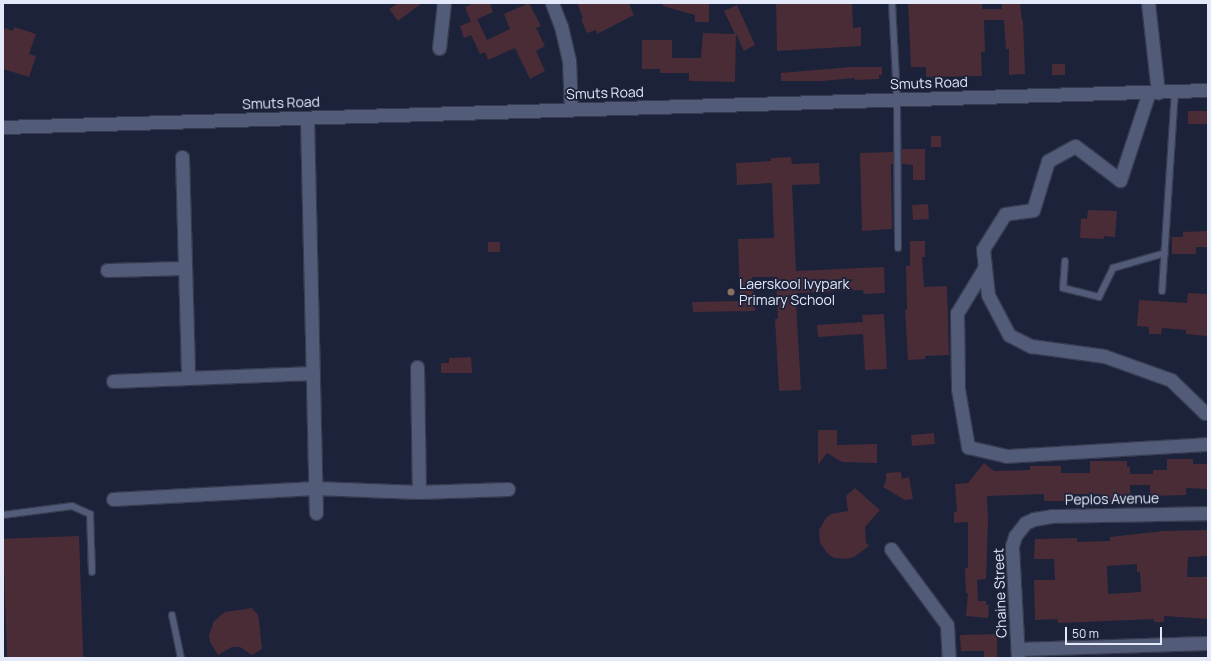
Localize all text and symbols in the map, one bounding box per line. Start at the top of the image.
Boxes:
street label: Smuts Road [890,73,968,93]
street label: Smuts Road [566,83,644,103]
street label: Smuts Road [242,93,320,113]
place label: Laerskool Ivypark Primary School [739,276,849,308]
marker: Laerskool Ivypark Primary School [726,287,736,297]
street label: Peplos Avenue [1065,490,1159,508]
street label: Chaine Street [990,548,1010,638]
scale bar [1067,619,1164,645]
text: 50 m [1072,625,1099,642]

